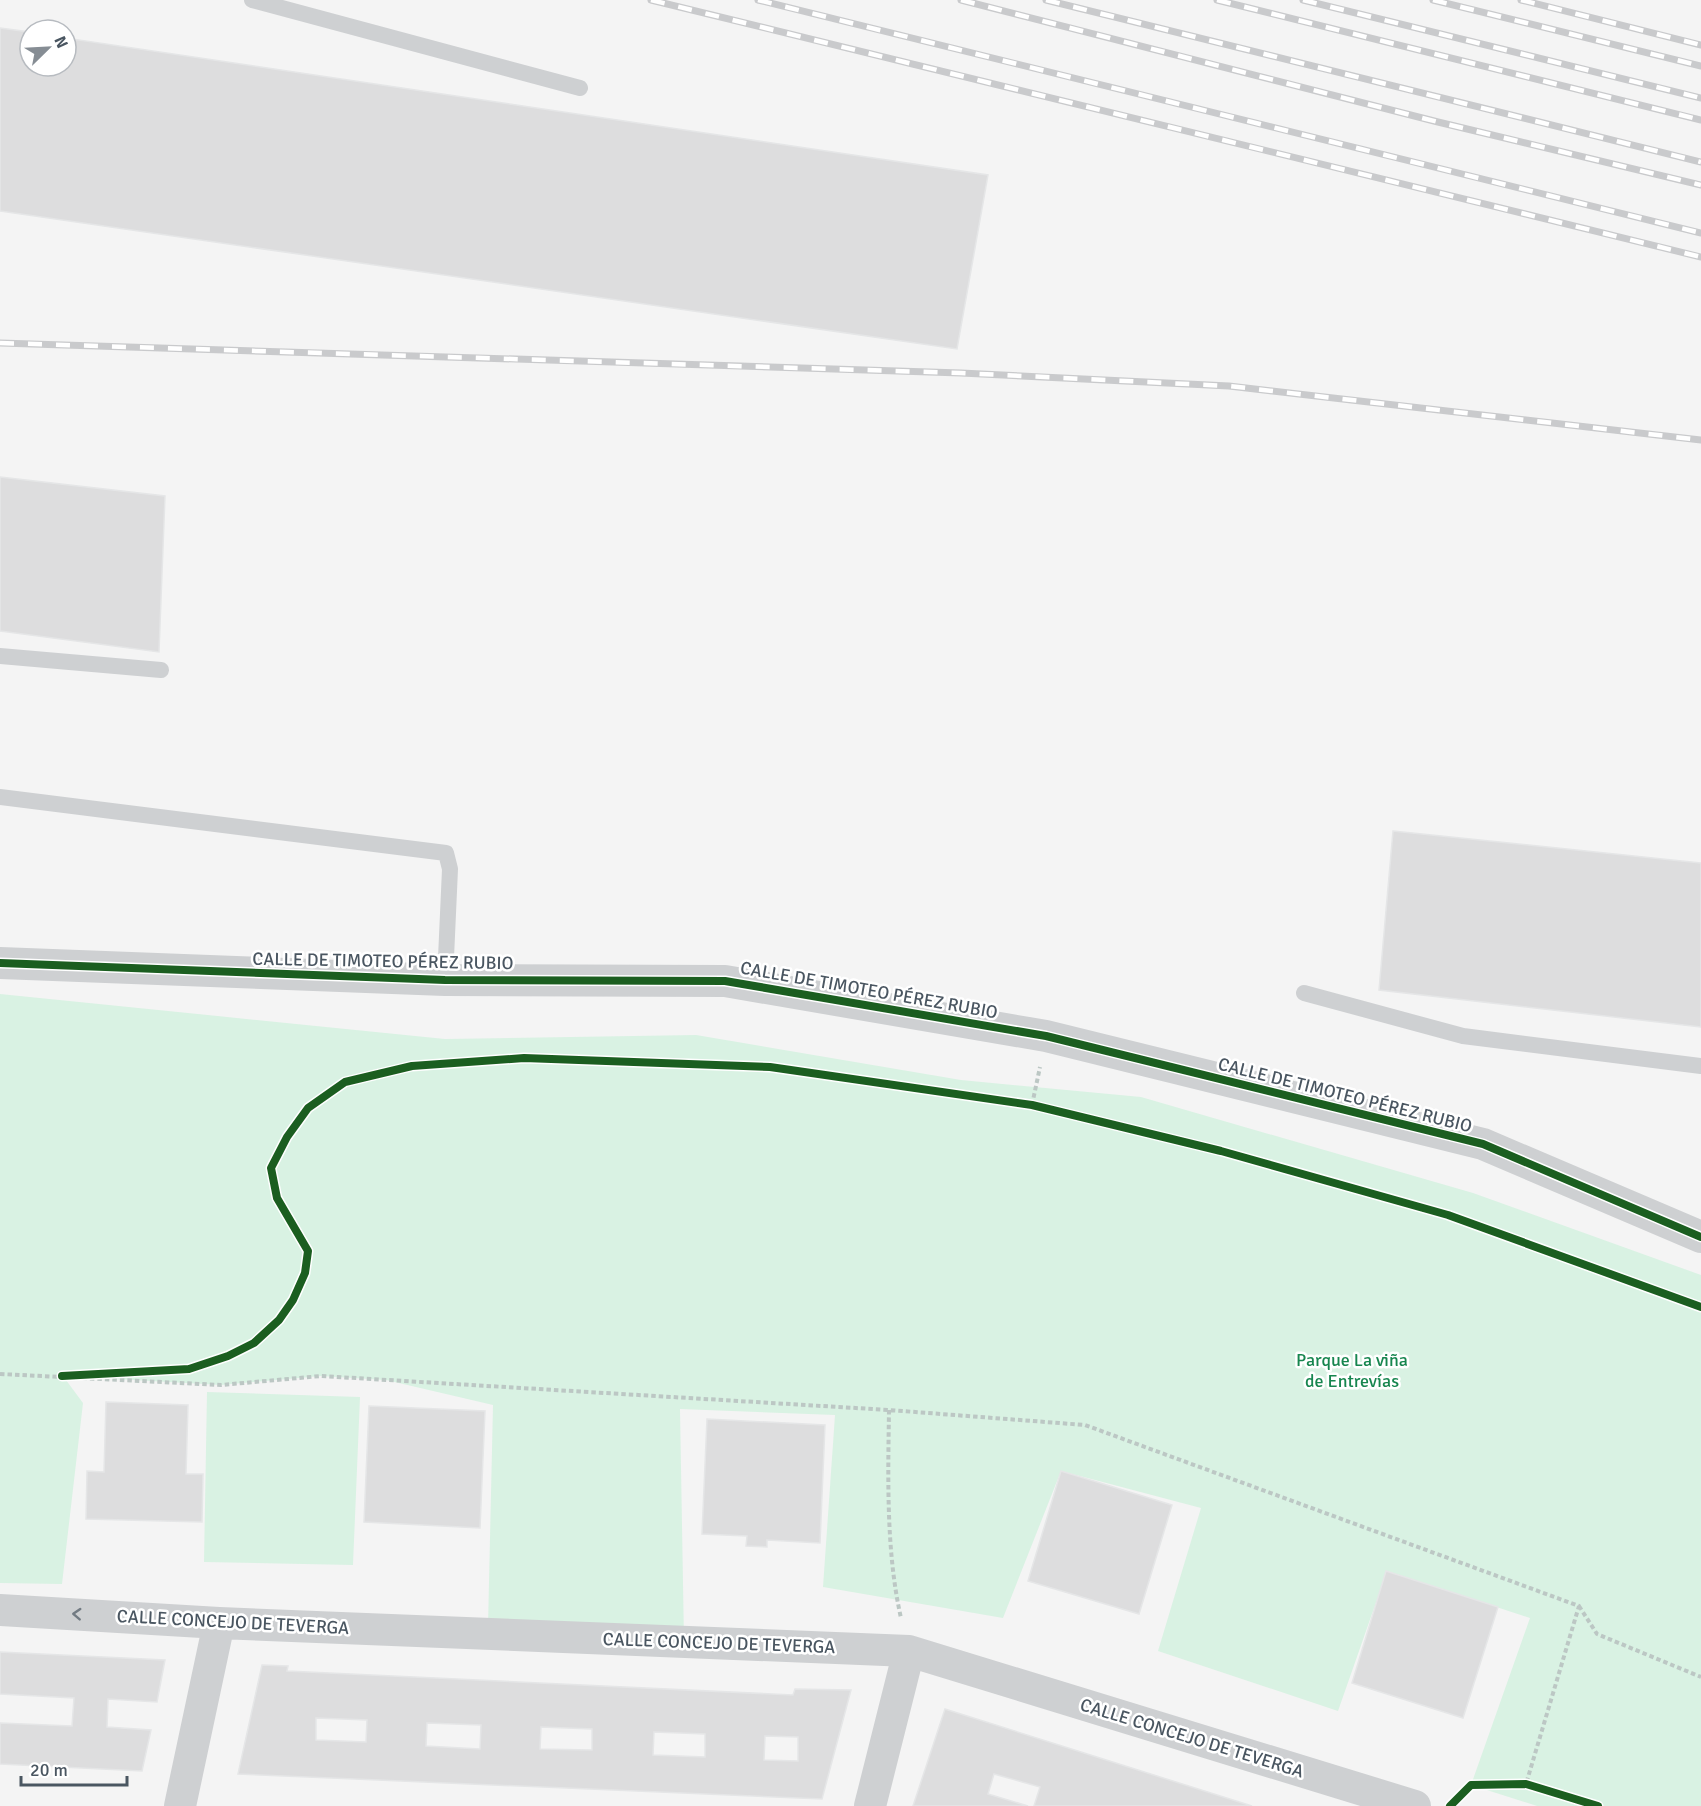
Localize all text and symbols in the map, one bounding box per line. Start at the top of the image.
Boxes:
north arrow [18,18,78,78]
text: N [49,33,72,51]
street label: CALLE DE TIMOTEO PÉREZ RUBIO [252,948,514,974]
street label: CALLE DE TIMOTEO PÉREZ RUBIO [739,956,999,1024]
street label: CALLE DE TIMOTEO PÉREZ RUBIO [1216,1053,1474,1137]
park label: Parque La viña de Entrevías [1296,1349,1408,1392]
street label: CALLE CONCEJO DE TEVERGA [116,1605,350,1639]
one-way arrow [73,1608,82,1621]
street label: CALLE CONCEJO DE TEVERGA [602,1628,836,1658]
street label: CALLE CONCEJO DE TEVERGA [1078,1693,1306,1783]
scale bar [21,1749,128,1787]
text: 20 m [30,1759,68,1781]

